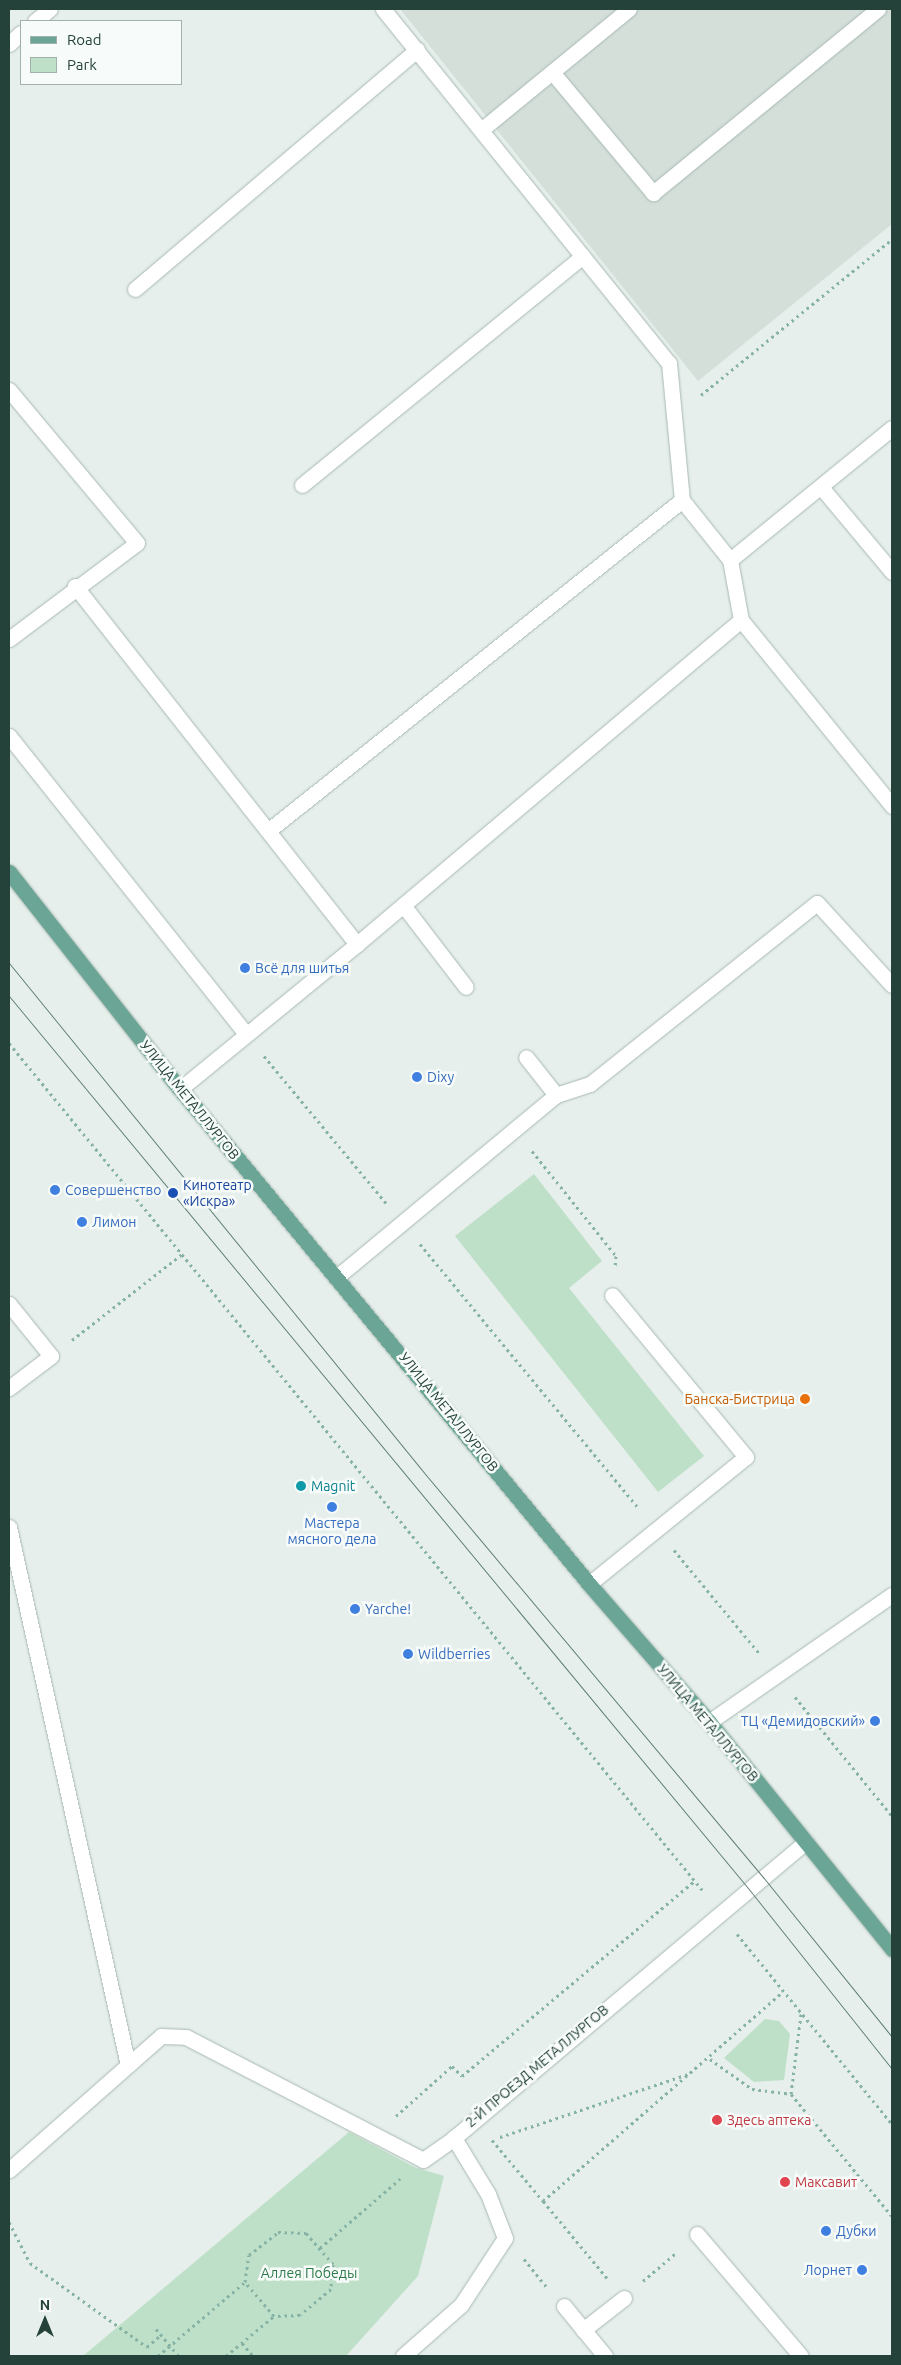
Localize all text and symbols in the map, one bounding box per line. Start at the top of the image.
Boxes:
legend [20,20,182,85]
text: Road [67,31,102,48]
text: Park [67,56,97,73]
place label: Всё для шитья [255,960,349,976]
marker: Всё для шитья [239,962,251,974]
street label: УЛИЦА МЕТАЛЛУРГОВ [137,1037,243,1163]
place label: Dixy [427,1069,454,1085]
marker: Dixy [411,1071,423,1083]
place label: Кинотеатр «Искра» [183,1177,252,1210]
place label: Совершенство [65,1182,161,1198]
marker: Совершенство [49,1184,61,1196]
marker: Кинотеатр «Искра» [167,1187,179,1199]
place label: Лимон [92,1214,137,1230]
marker: Лимон [76,1216,88,1228]
street label: УЛИЦА МЕТАЛЛУРГОВ [396,1349,502,1475]
place label: Банска-Бистрица [684,1391,795,1407]
marker: Банска-Бистрица [799,1393,811,1405]
place label: Magnit [311,1478,355,1494]
marker: Magnit [295,1480,307,1492]
marker: Мастера мясного дела [326,1501,338,1513]
place label: Мастера мясного дела [288,1515,376,1548]
place label: Yarche! [365,1601,411,1617]
marker: Yarche! [349,1603,361,1615]
place label: Wildberries [418,1646,490,1662]
marker: Wildberries [402,1648,414,1660]
street label: УЛИЦА МЕТАЛЛУРГОВ [654,1661,762,1785]
place label: ТЦ «Демидовский» [741,1713,865,1729]
marker: ТЦ «Демидовский» [869,1715,881,1727]
street label: 2-Й ПРОЕЗД МЕТАЛЛУРГОВ [462,2001,612,2131]
place label: Здесь аптека [727,2112,811,2128]
marker: Здесь аптека [711,2114,723,2126]
place label: Максавит [795,2174,857,2190]
marker: Максавит [779,2176,791,2188]
place label: Дубки [836,2223,877,2239]
marker: Дубки [820,2225,832,2237]
place label: Лорнет [804,2262,852,2278]
marker: Лорнет [856,2264,868,2276]
park label: Аллея Победы [261,2265,357,2281]
north arrow [20,2295,70,2345]
text: N [40,2297,50,2313]

